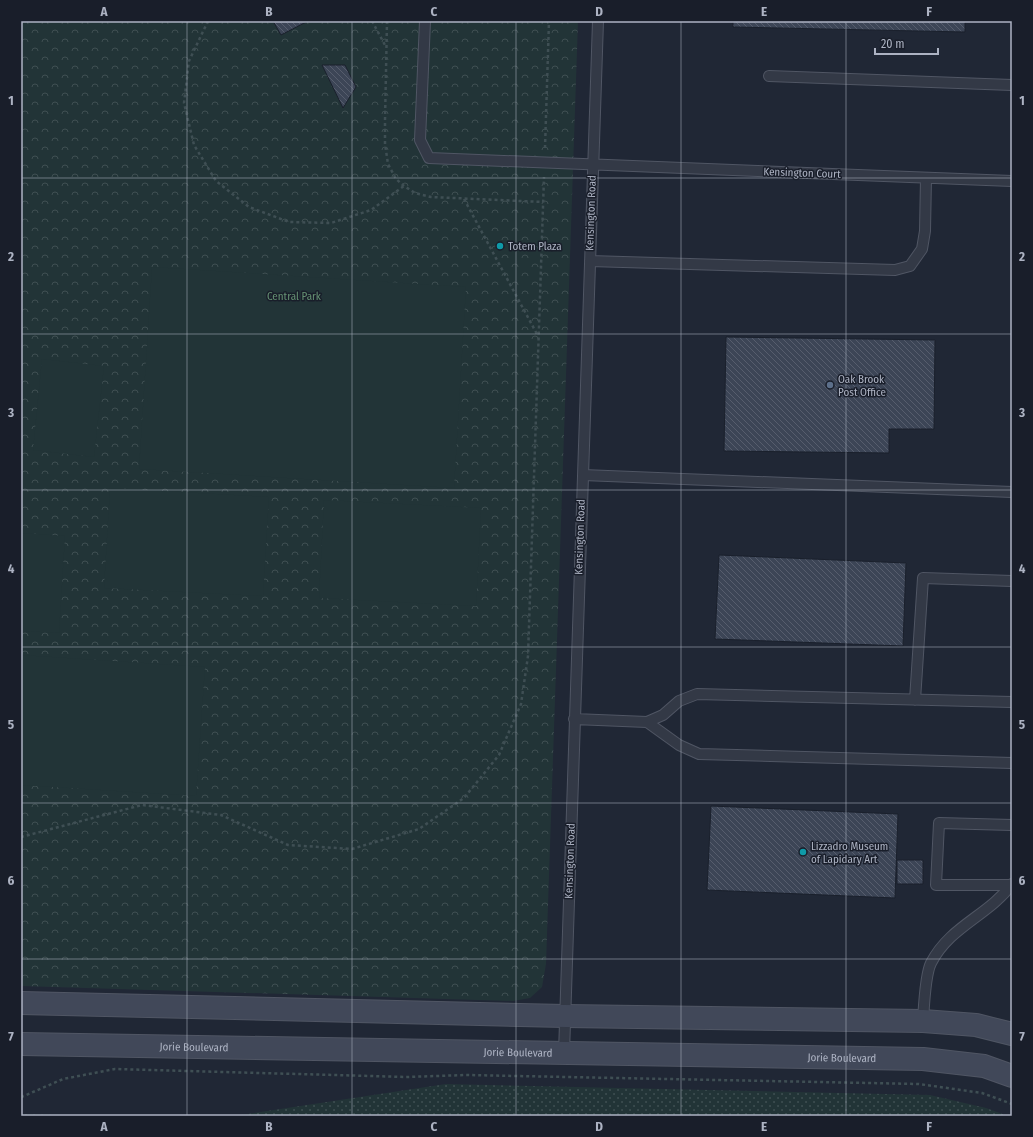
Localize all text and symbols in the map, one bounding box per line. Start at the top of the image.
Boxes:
text: A [99,4,108,19]
text: B [265,4,273,19]
text: C [431,4,438,19]
text: D [595,4,603,19]
text: E [761,4,767,19]
text: F [926,4,932,19]
scale bar [875,30,938,56]
text: 20 m [881,37,905,51]
text: 1 [8,93,14,108]
text: 1 [1019,93,1025,108]
street label: Kensington Court [763,165,841,181]
street label: Kensington Road [583,175,599,251]
place label: Totem Plaza [508,240,562,253]
marker: Totem Plaza [495,241,505,251]
text: 2 [7,249,14,264]
text: 2 [1018,249,1025,264]
park label: Central Park [267,290,322,303]
place label: Oak Brook Post Office [838,373,886,399]
marker: Oak Brook Post Office [825,380,835,390]
text: 3 [7,405,14,420]
text: 3 [1018,405,1025,420]
street label: Kensington Road [572,499,588,575]
text: 4 [8,561,15,576]
text: 4 [1019,561,1026,576]
text: 5 [8,717,14,732]
text: 5 [1019,717,1025,732]
street label: Kensington Road [562,823,578,899]
place label: Lizzadro Museum of Lapidary Art [811,840,888,866]
marker: Lizzadro Museum of Lapidary Art [798,847,808,857]
text: 6 [8,873,15,888]
text: 6 [1019,873,1026,888]
text: 7 [8,1029,14,1044]
text: 7 [1019,1029,1025,1044]
street label: Jorie Boulevard [159,1040,229,1054]
street label: Jorie Boulevard [483,1045,552,1059]
street label: Jorie Boulevard [807,1051,876,1065]
text: A [99,1119,108,1134]
text: B [265,1119,273,1134]
text: C [431,1119,438,1134]
text: D [595,1119,603,1134]
text: E [761,1119,767,1134]
text: F [926,1119,932,1134]

